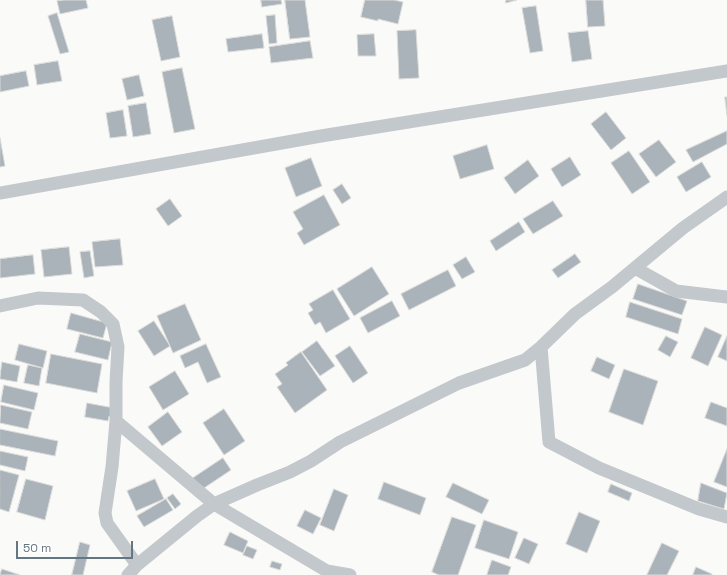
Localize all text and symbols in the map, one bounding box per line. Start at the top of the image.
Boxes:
scale bar [18,533,135,559]
text: 50 m [23,540,51,556]

